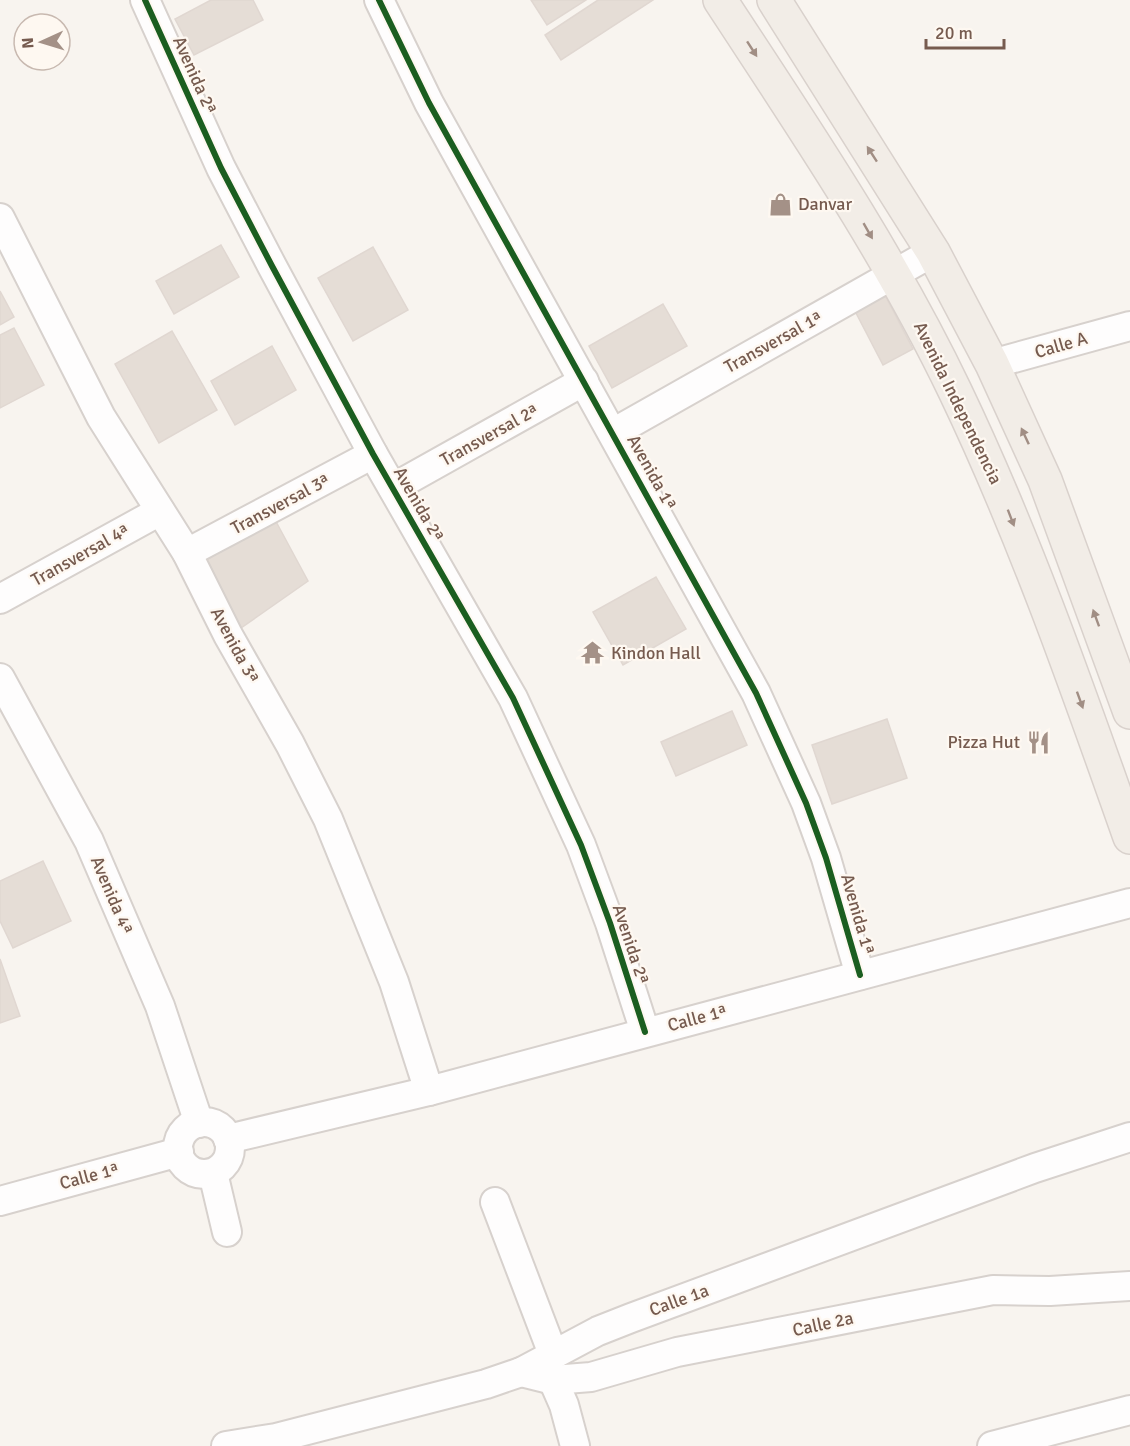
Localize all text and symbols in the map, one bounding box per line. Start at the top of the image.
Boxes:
north arrow [12,12,72,72]
scale bar [926,12,1004,50]
text: 20 m [935,22,973,44]
street label: Avenida 2ª [168,33,222,117]
text: N [18,37,38,49]
one-way arrow [746,41,757,57]
one-way arrow [867,146,878,162]
shop icon: Danvar [767,191,793,217]
place label: Danvar [798,193,852,215]
one-way arrow [862,223,873,239]
street label: Transversal 1ª [720,306,826,378]
street label: Avenida Independencia [909,318,1007,488]
street label: Calle A [1032,327,1090,363]
street label: Transversal 2ª [436,399,542,471]
one-way arrow [1020,427,1029,444]
street label: Avenida 1ª [622,431,682,513]
street label: Avenida 2ª [389,463,449,545]
street label: Transversal 3ª [227,469,333,539]
one-way arrow [1007,509,1017,527]
street label: Transversal 4ª [27,519,133,591]
street label: Avenida 3ª [206,603,264,687]
one-way arrow [1090,608,1100,626]
temple icon: Kindon Hall [580,640,606,666]
place label: Kindon Hall [611,642,701,664]
one-way arrow [1075,691,1085,709]
restaurant icon: Pizza Hut [1025,729,1051,755]
place label: Pizza Hut [947,731,1020,753]
street label: Avenida 4ª [86,853,138,937]
street label: Avenida 1ª [836,871,880,957]
street label: Avenida 2ª [608,901,654,987]
street label: Calle 1ª [665,1000,729,1036]
street label: Calle 1ª [57,1158,121,1194]
street label: Calle 1a [646,1279,712,1321]
street label: Calle 2a [790,1307,856,1341]

